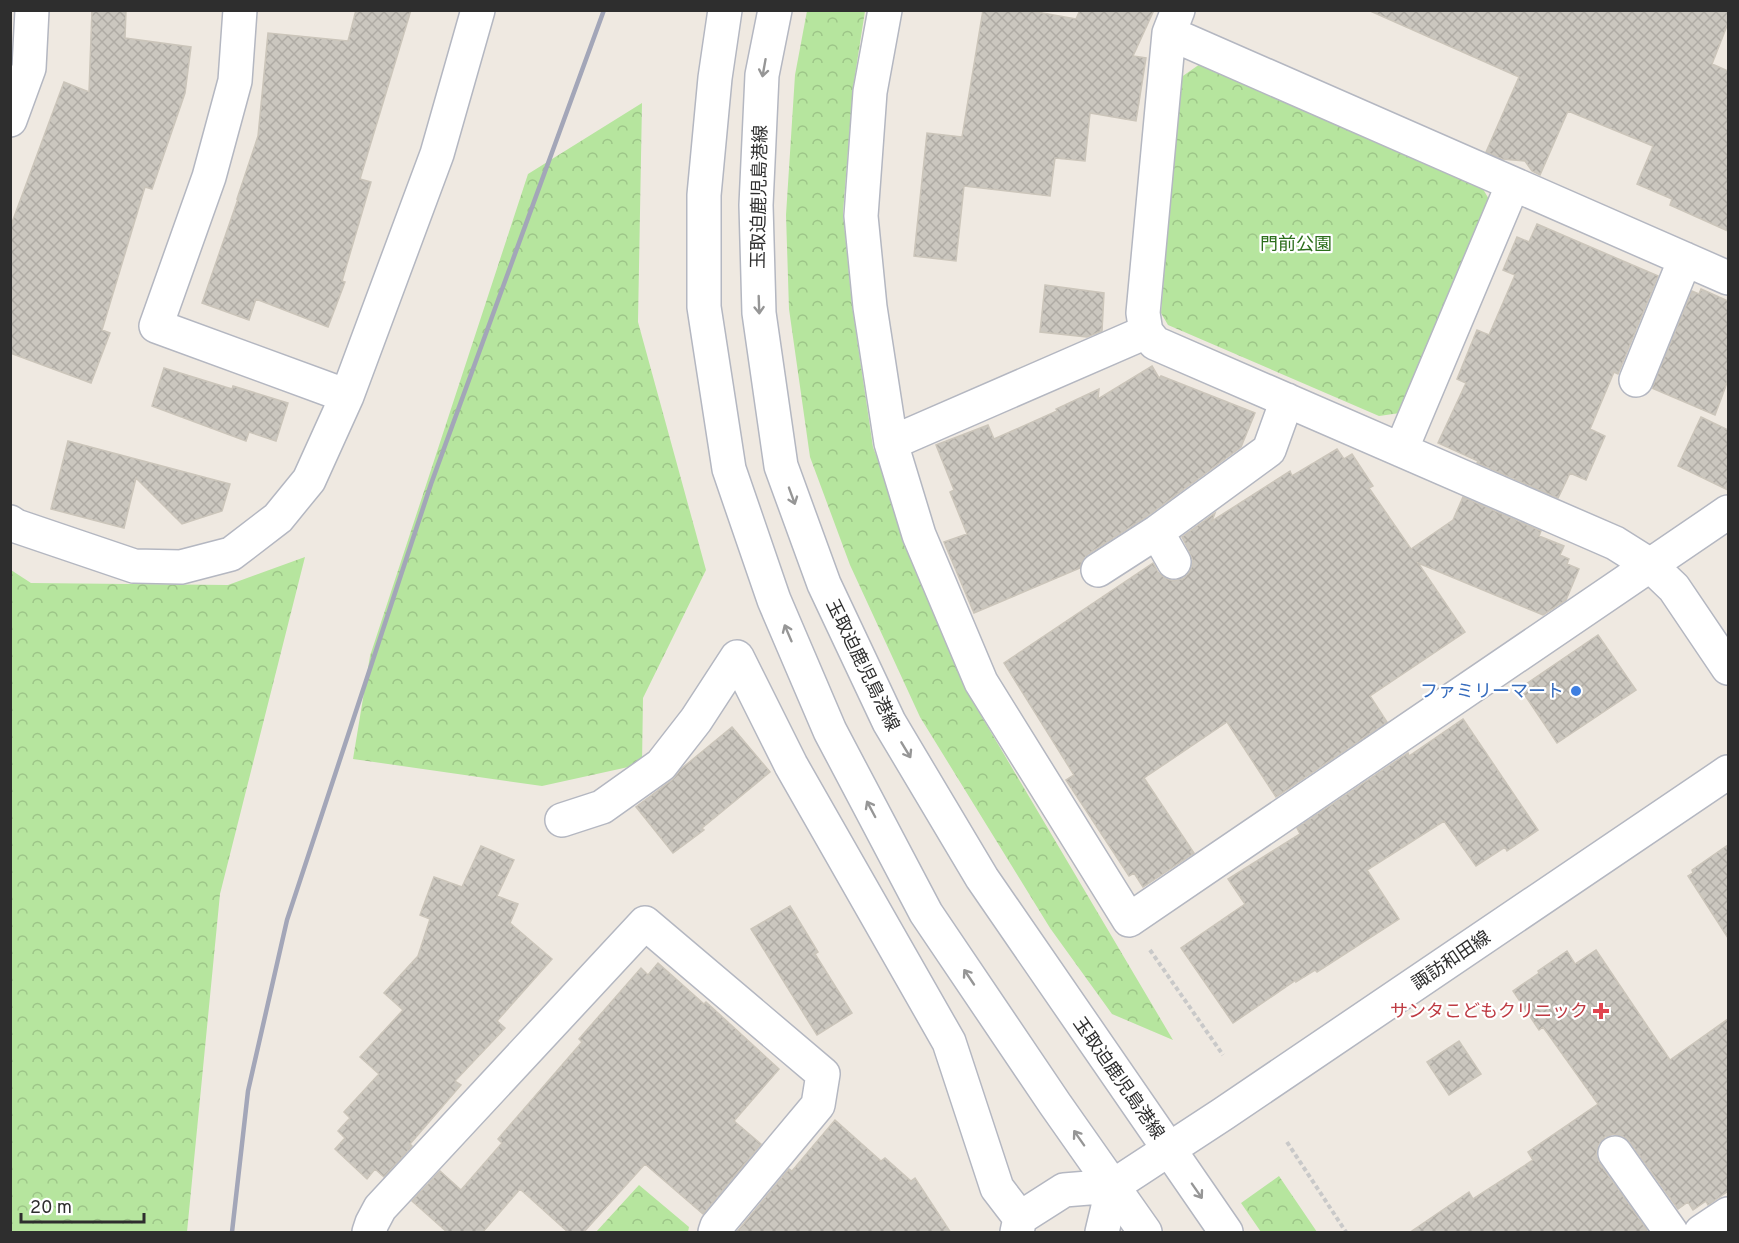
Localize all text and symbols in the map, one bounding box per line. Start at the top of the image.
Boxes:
one-way arrow [758,58,769,77]
street label: 玉取迫鹿児島港線 [748,125,773,269]
park label: 門前公園 [1260,234,1332,257]
one-way arrow [754,294,765,314]
one-way arrow [787,486,798,505]
street label: 玉取迫鹿児島港線 [820,596,904,735]
one-way arrow [782,624,793,642]
place label: ファミリーマート [1420,681,1564,704]
marker: ファミリーマート [1569,684,1583,698]
one-way arrow [900,741,912,758]
one-way arrow [865,801,877,818]
street label: 諏訪和田線 [1408,927,1496,996]
one-way arrow [963,969,975,986]
place label: サンタこどもクリニック [1390,1001,1588,1024]
marker: サンタこどもクリニック [1592,1002,1610,1020]
street label: 玉取迫鹿児島港線 [1067,1013,1168,1144]
one-way arrow [1073,1131,1085,1147]
one-way arrow [1191,1183,1203,1199]
scale bar [21,1186,144,1224]
text: 20 m [30,1197,72,1220]

